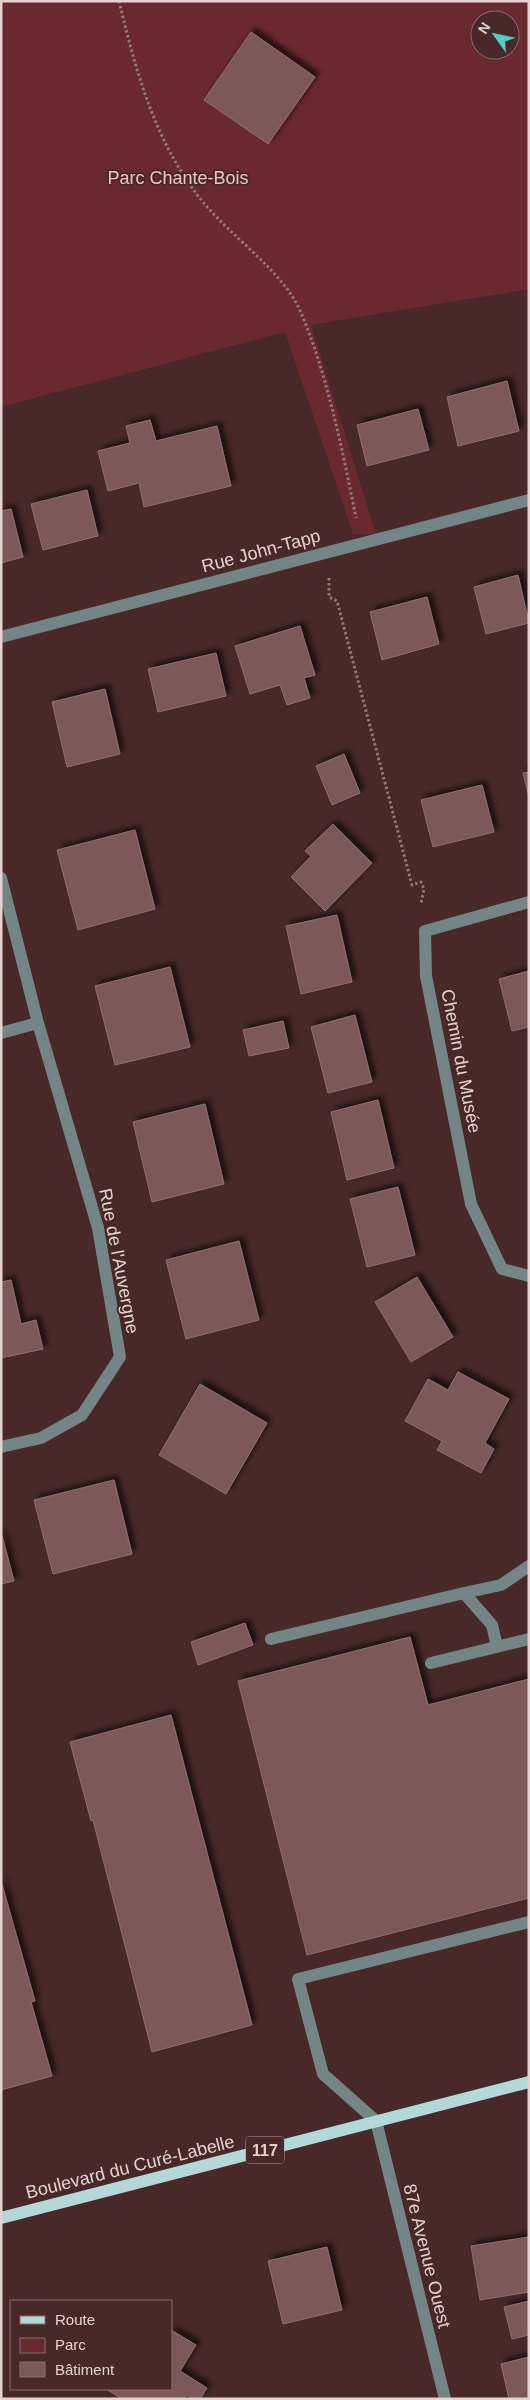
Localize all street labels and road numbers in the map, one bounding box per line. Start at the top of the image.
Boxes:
street label: Rue John-Tapp [199,526,323,576]
street label: Chemin du Musée [437,987,485,1135]
street label: Rue de l'Auvergne [95,1187,143,1335]
street label: Boulevard du Curé-Labelle [24,2131,236,2203]
road number: 117 [246,2136,284,2164]
street label: 87e Avenue Ouest [399,2182,455,2330]

